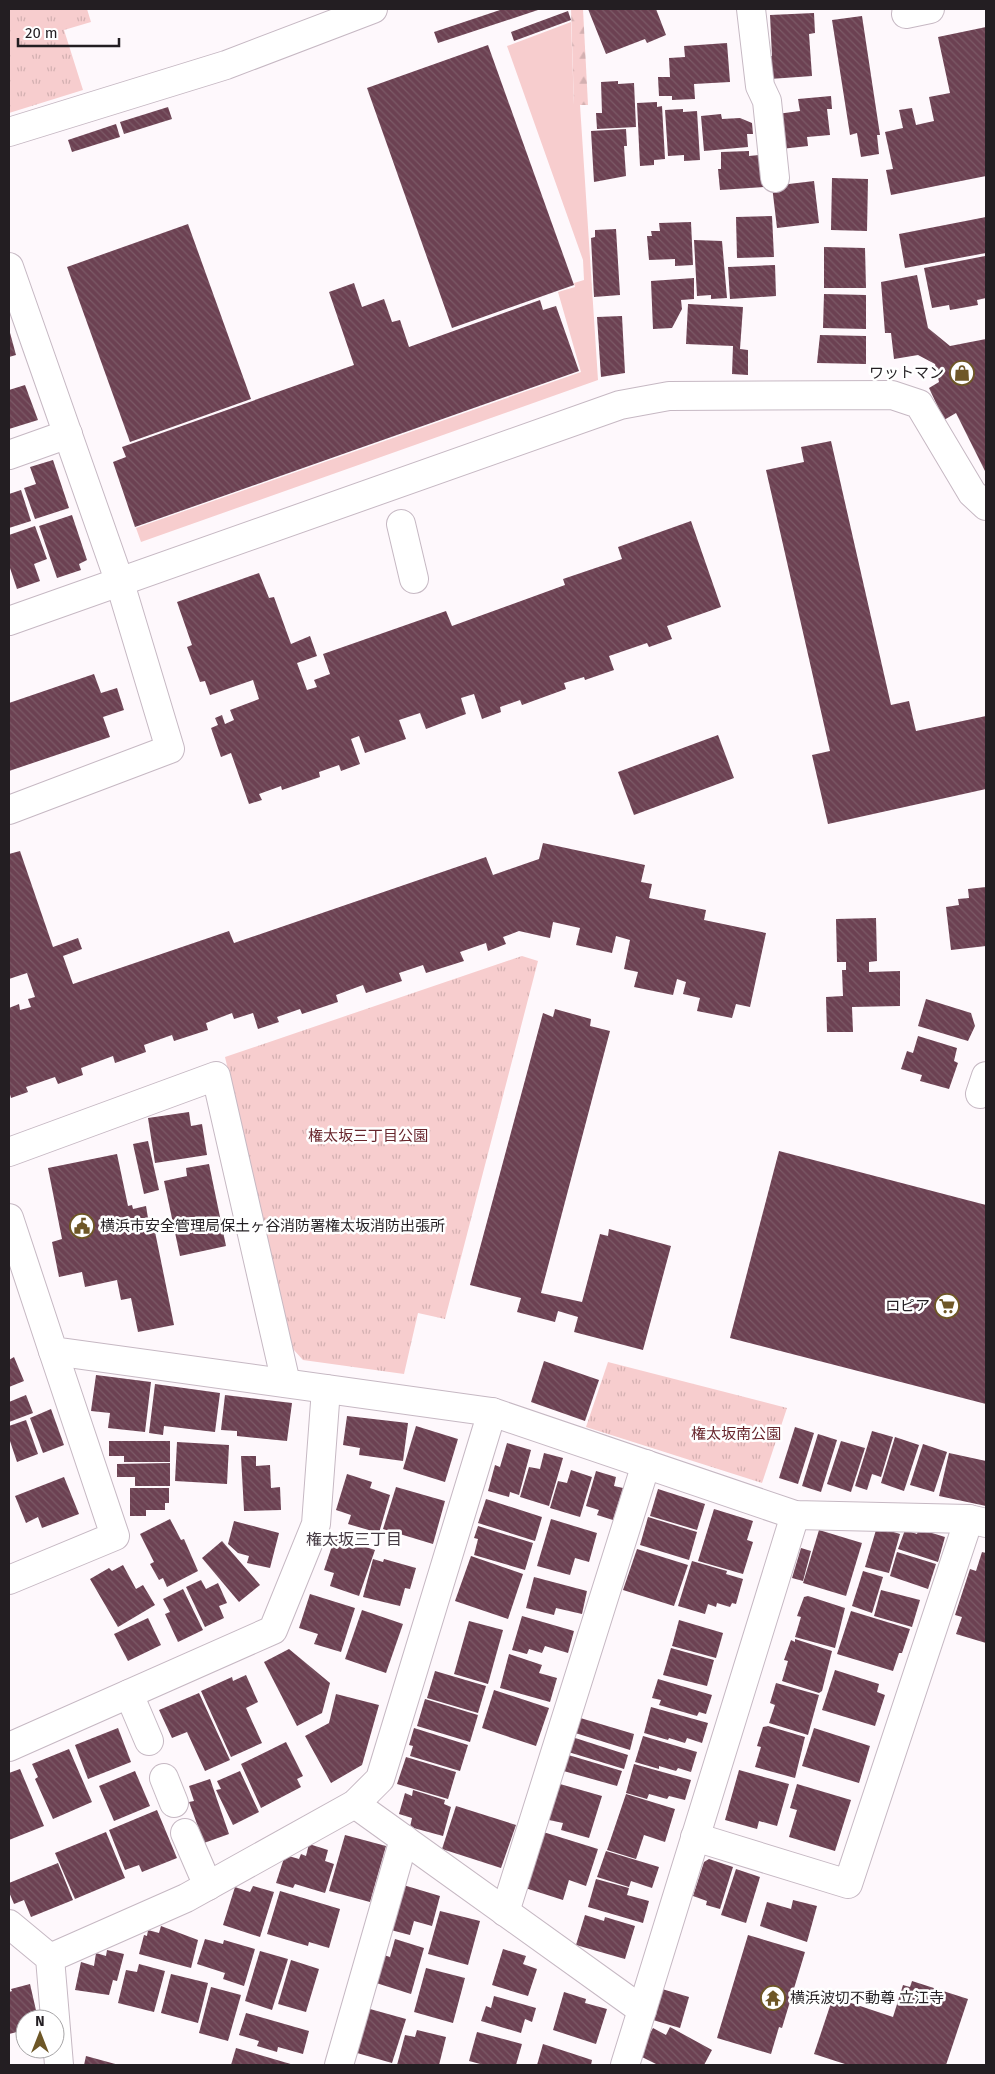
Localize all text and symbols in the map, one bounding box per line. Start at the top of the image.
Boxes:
scale bar [18,15,119,47]
text: 20 m [25,24,58,42]
shop icon: ワットマン [949,360,975,386]
place label: ワットマン [869,364,944,382]
park label: 権太坂三丁目公園 [308,1127,428,1145]
public building icon: 横浜市安全管理局保土ヶ谷消防署権太坂消防出張所 [69,1213,95,1239]
place label: 横浜市安全管理局保土ヶ谷消防署権太坂消防出張所 [100,1217,445,1235]
supermarket icon: ロピア [934,1293,960,1319]
place label: ロピア [885,1297,930,1315]
park label: 権太坂南公園 [691,1425,781,1443]
district label: 権太坂三丁目 [306,1530,402,1549]
temple icon: 横浜波切不動尊 立江寺 [760,1985,786,2011]
place label: 横浜波切不動尊 立江寺 [790,1989,944,2007]
north arrow [15,2009,65,2059]
text: N [35,2013,45,2030]

